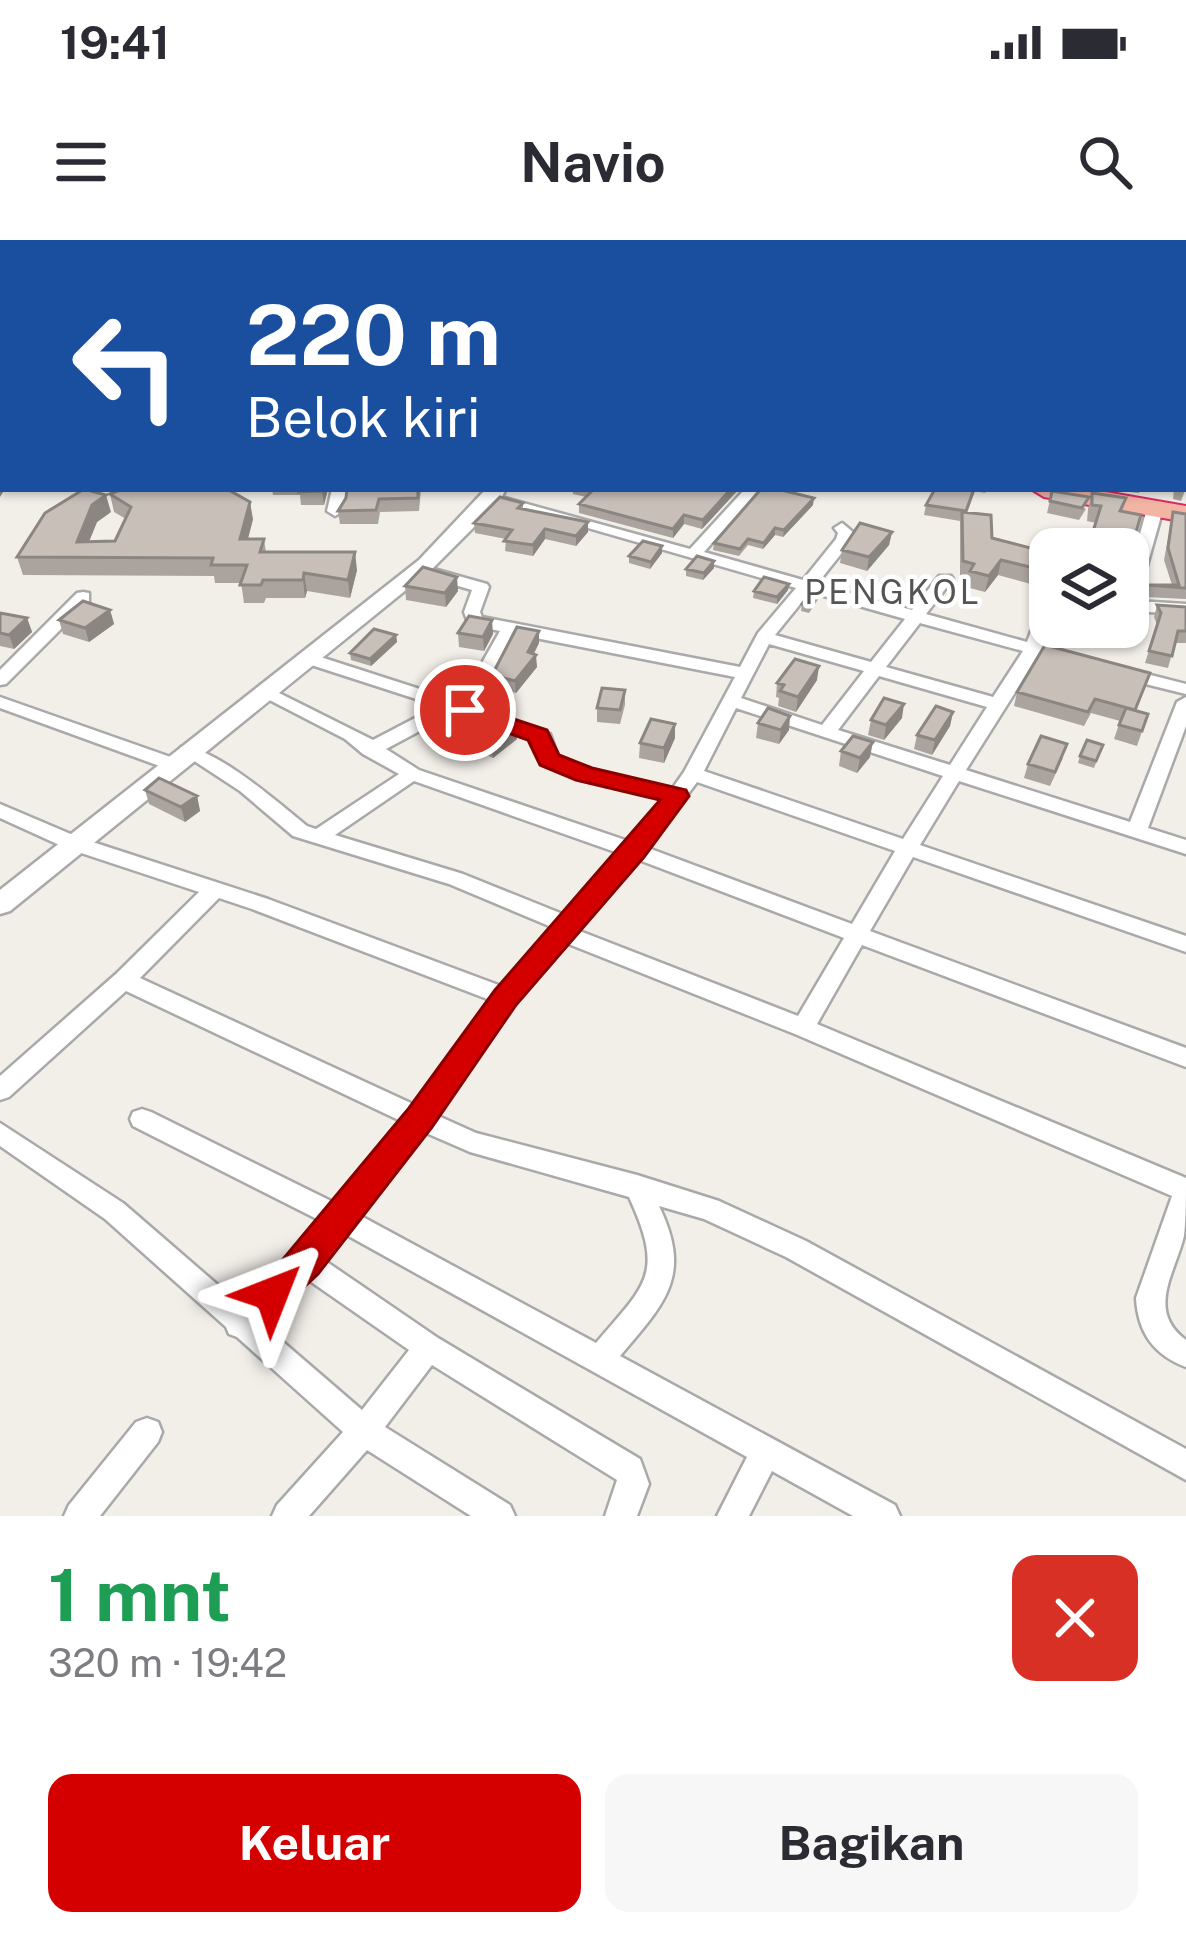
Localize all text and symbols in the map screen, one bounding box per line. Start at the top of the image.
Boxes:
text: 19:41 [60,16,170,69]
icon: menu [48,129,114,195]
icon: search [1072,129,1138,195]
text: Navio [520,131,666,194]
text: 220 m [246,285,501,384]
icon: left [48,288,204,444]
text: Belok kiri [246,386,481,449]
map controls [1029,528,1149,648]
button: layers [1029,528,1149,648]
district label: PENGKOL [804,573,982,611]
pin [414,659,516,761]
icon: arrive [432,677,498,743]
position arrow [209,1231,335,1357]
text: 1 mnt [48,1553,231,1637]
button: close [1012,1555,1138,1681]
text: 320 m · 19:42 [48,1640,287,1686]
button: Keluar [48,1774,581,1912]
button: Bagikan [605,1774,1138,1912]

